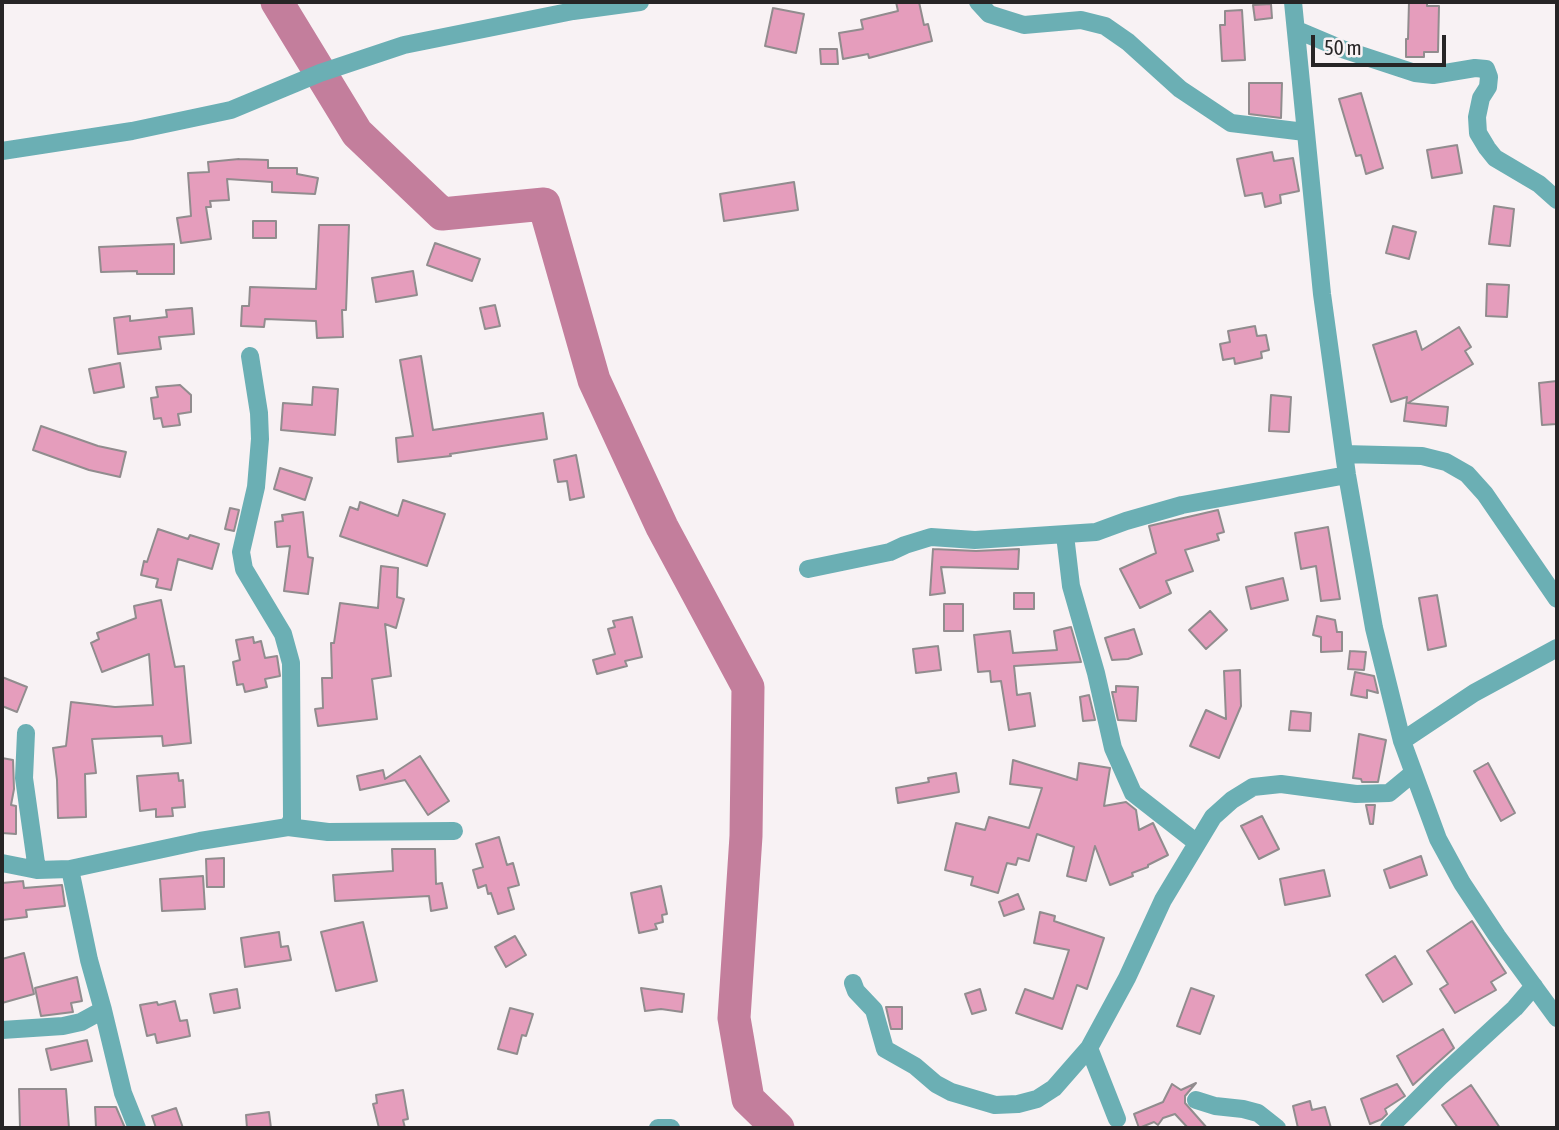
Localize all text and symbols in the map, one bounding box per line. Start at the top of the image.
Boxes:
scale bar [1314,21,1449,65]
text: 50 m [1324,35,1362,59]

